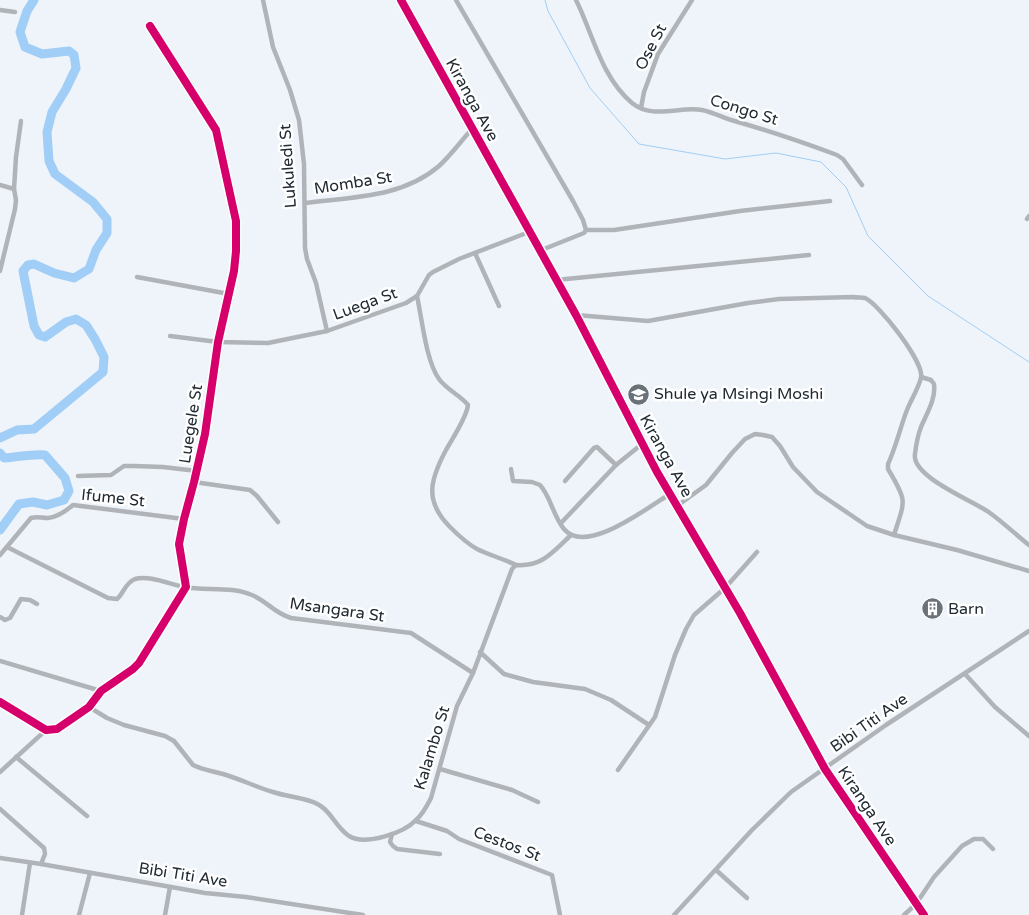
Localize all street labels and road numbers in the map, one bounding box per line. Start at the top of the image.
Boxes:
street label: Ose St [631,20,671,74]
street label: Kiranga Ave [441,55,503,145]
street label: Congo St [708,90,780,130]
street label: Lukuledi St [275,123,301,209]
street label: Momba St [313,167,393,199]
street label: Luega St [330,283,400,325]
street label: Luegele St [175,383,207,465]
street label: Kiranga Ave [635,411,697,501]
street label: Ifume St [80,485,146,511]
street label: Msangara St [288,593,386,627]
street label: Bibi Titi Ave [826,689,912,757]
street label: Kalambo St [410,703,454,793]
street label: Kiranga Ave [833,762,901,850]
street label: Cestos St [470,822,544,866]
street label: Bibi Titi Ave [137,858,229,892]

